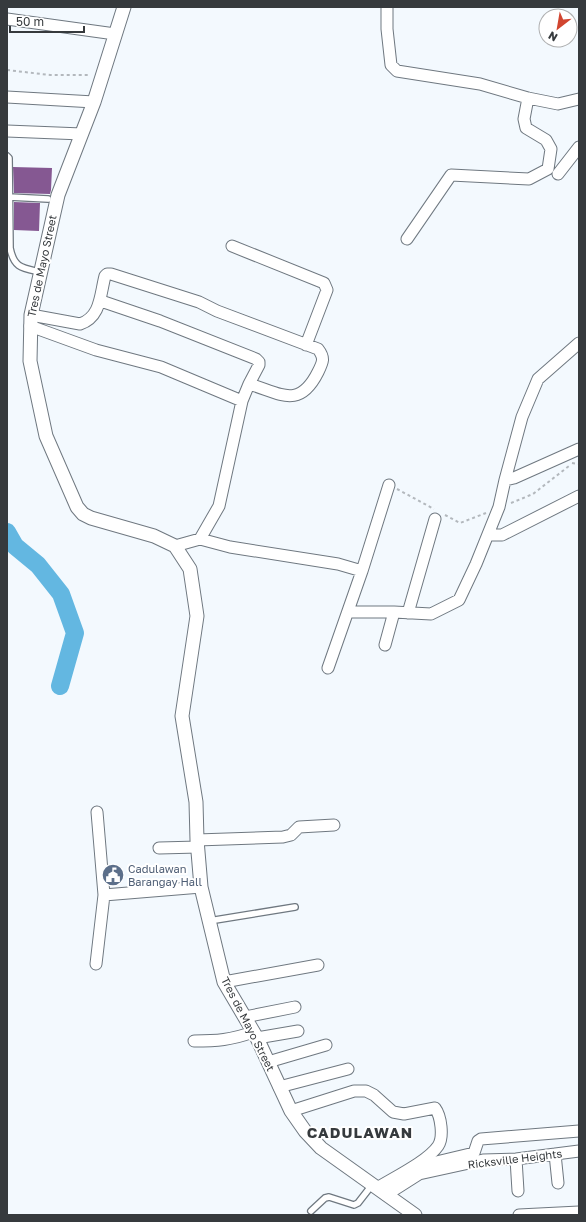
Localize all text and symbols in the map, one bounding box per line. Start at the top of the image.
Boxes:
scale bar [10,8,84,34]
north arrow [538,8,578,48]
text: 50 m [16,14,44,29]
text: N [546,29,560,45]
street label: Tres de Mayo Street [24,214,59,318]
public building icon: Cadulawan Barangay Hall [100,862,126,888]
place label: Cadulawan Barangay Hall [128,862,203,888]
street label: Tres de Mayo Street [219,974,278,1073]
district label: CADULAWAN [307,1123,413,1141]
street label: Ricksville Heights [467,1146,563,1171]

